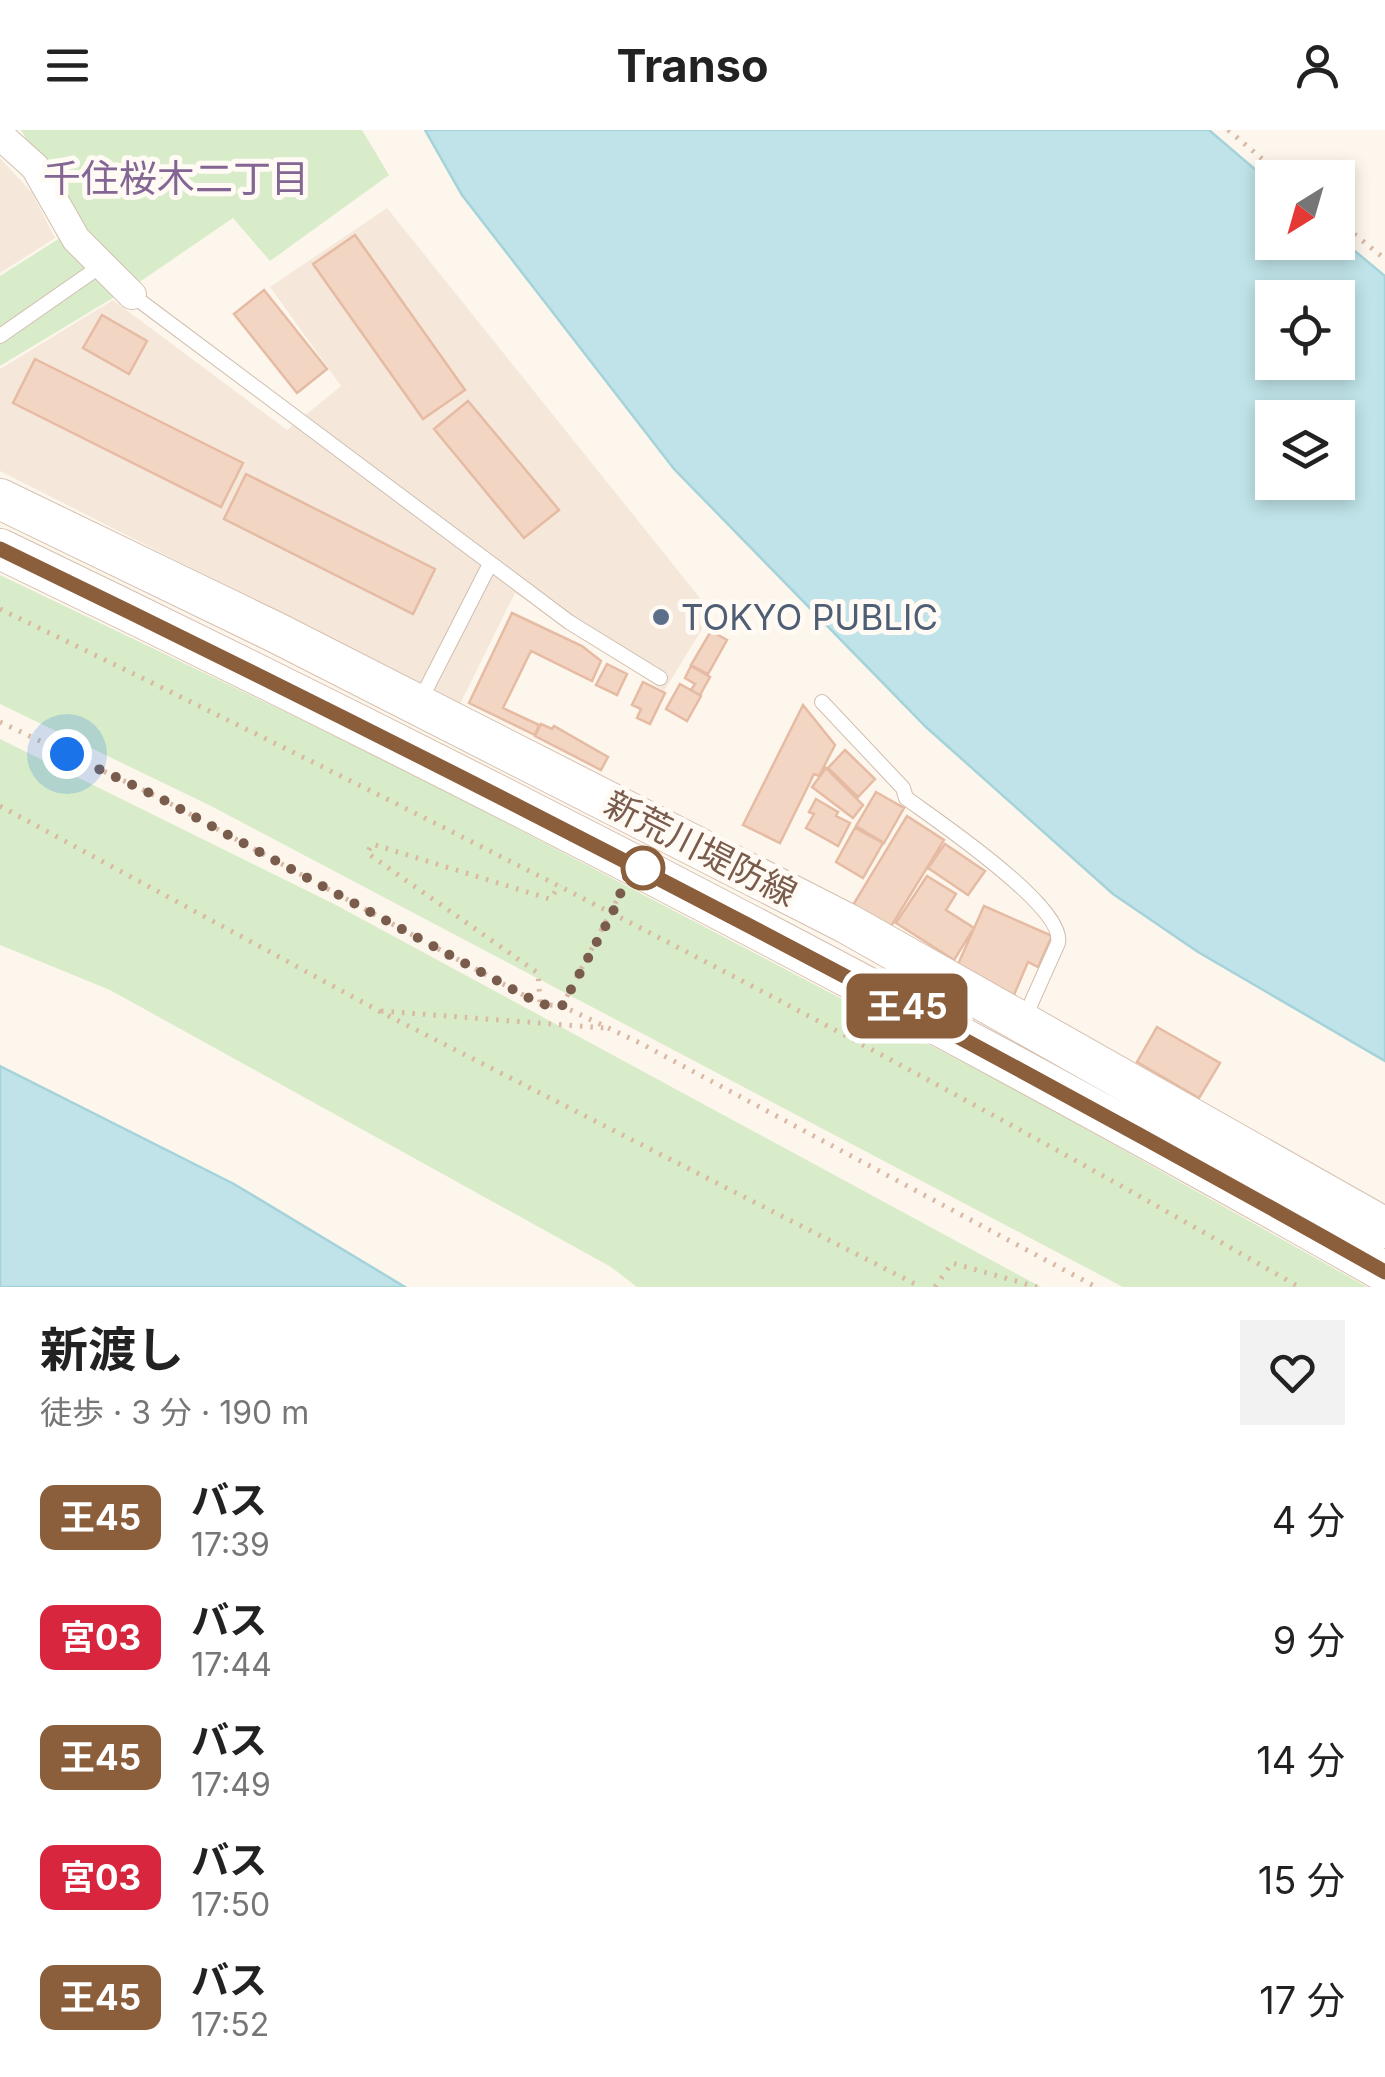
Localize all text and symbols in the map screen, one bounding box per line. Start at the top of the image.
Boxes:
icon: menu [40,38,95,93]
text: Transo [616,38,769,93]
icon: person [1290,38,1345,93]
district label: 千住桜木二丁目 [43,155,309,201]
north arrow [1255,160,1355,260]
map controls [1255,160,1355,500]
button: locate [1255,280,1355,380]
button: layers [1255,400,1355,500]
place label: TOKYO PUBLIC [681,596,938,638]
marker: TOKYO PUBLIC [650,606,672,628]
your location [42,729,92,779]
street label: 新荒川堤防線 [598,782,804,914]
unlabelled marker [622,847,664,889]
line badge: 王45 [850,974,964,1038]
text: 王45 [866,985,948,1027]
text: 新渡し [40,1320,184,1379]
button: heart [1240,1320,1345,1425]
text: 徒歩 · 3 分 · 190 m [40,1393,309,1432]
text: バス [191,1477,267,1523]
text: 王45 [60,1496,141,1538]
text: 4 分 [1272,1497,1345,1543]
text: 17:39 [191,1525,270,1564]
text: バス [191,1597,267,1643]
text: 宮03 [60,1616,141,1658]
text: 9 分 [1273,1617,1345,1663]
text: 17:44 [191,1645,272,1684]
text: バス [191,1717,267,1763]
text: 王45 [60,1736,141,1778]
text: 14 分 [1256,1737,1345,1783]
text: 17:49 [191,1765,271,1804]
text: バス [191,1837,267,1883]
text: 宮03 [60,1856,141,1898]
text: 15 分 [1258,1857,1345,1903]
text: 17:50 [191,1885,270,1924]
text: バス [191,1957,267,2003]
text: 王45 [60,1976,141,2018]
text: 17 分 [1259,1977,1345,2023]
text: 17:52 [191,2005,269,2044]

